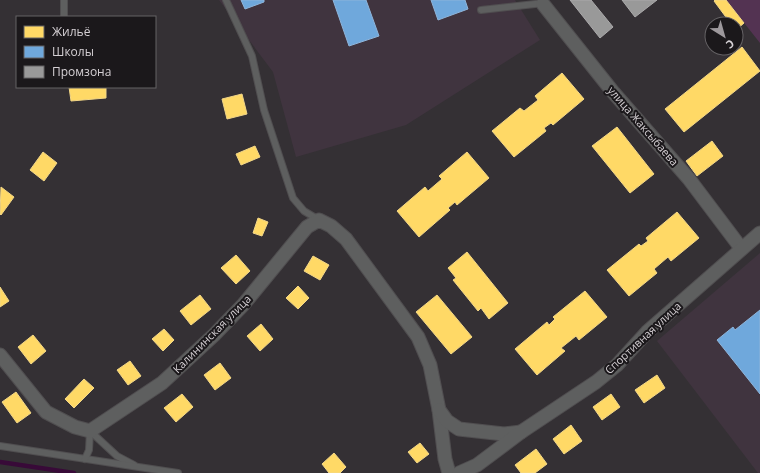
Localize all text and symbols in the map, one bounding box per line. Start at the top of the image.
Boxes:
legend [16,16,156,88]
north arrow [704,16,744,56]
text: Жильё [52,23,91,40]
text: С [723,36,738,52]
text: Школы [52,43,94,60]
text: Промзона [52,63,111,80]
street label: улица Жаксыбаева [605,83,682,169]
street label: Калининская улица [169,291,254,376]
street label: Спортивная улица [601,298,684,377]

